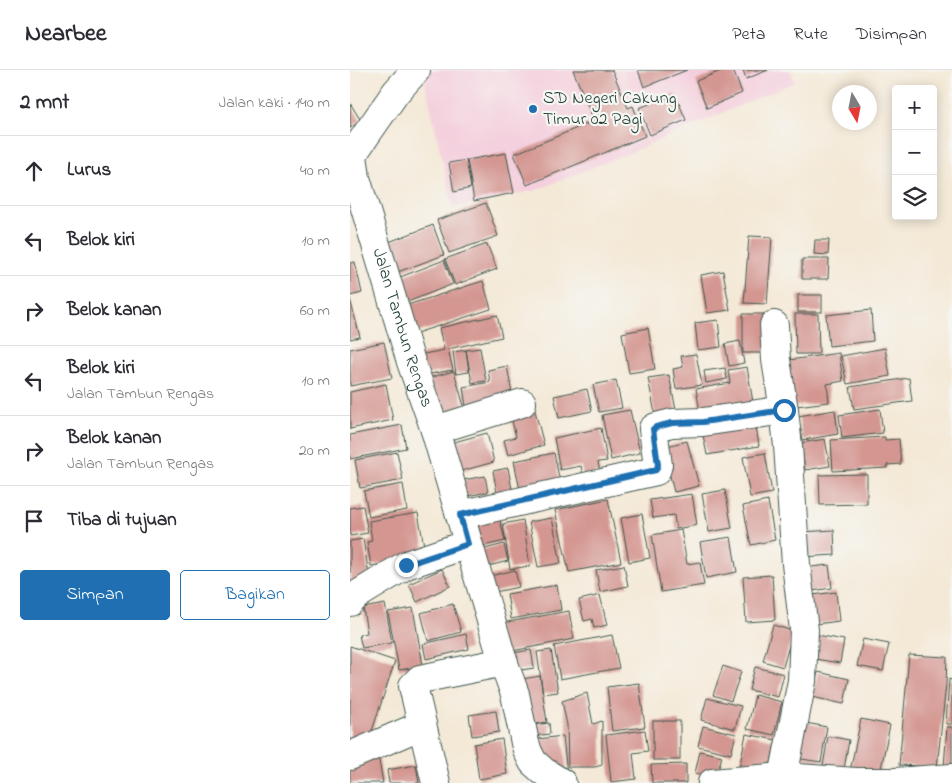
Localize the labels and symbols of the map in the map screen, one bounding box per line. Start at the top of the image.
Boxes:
north arrow [832,85,877,130]
place label: SD Negeri Cakung Timur 02 Pagi [543,86,677,134]
marker: SD Negeri Cakung Timur 02 Pagi [527,103,539,115]
street label: Jalan Tambun Rengas [365,245,439,411]
route start [773,399,796,422]
route end [395,554,418,577]

